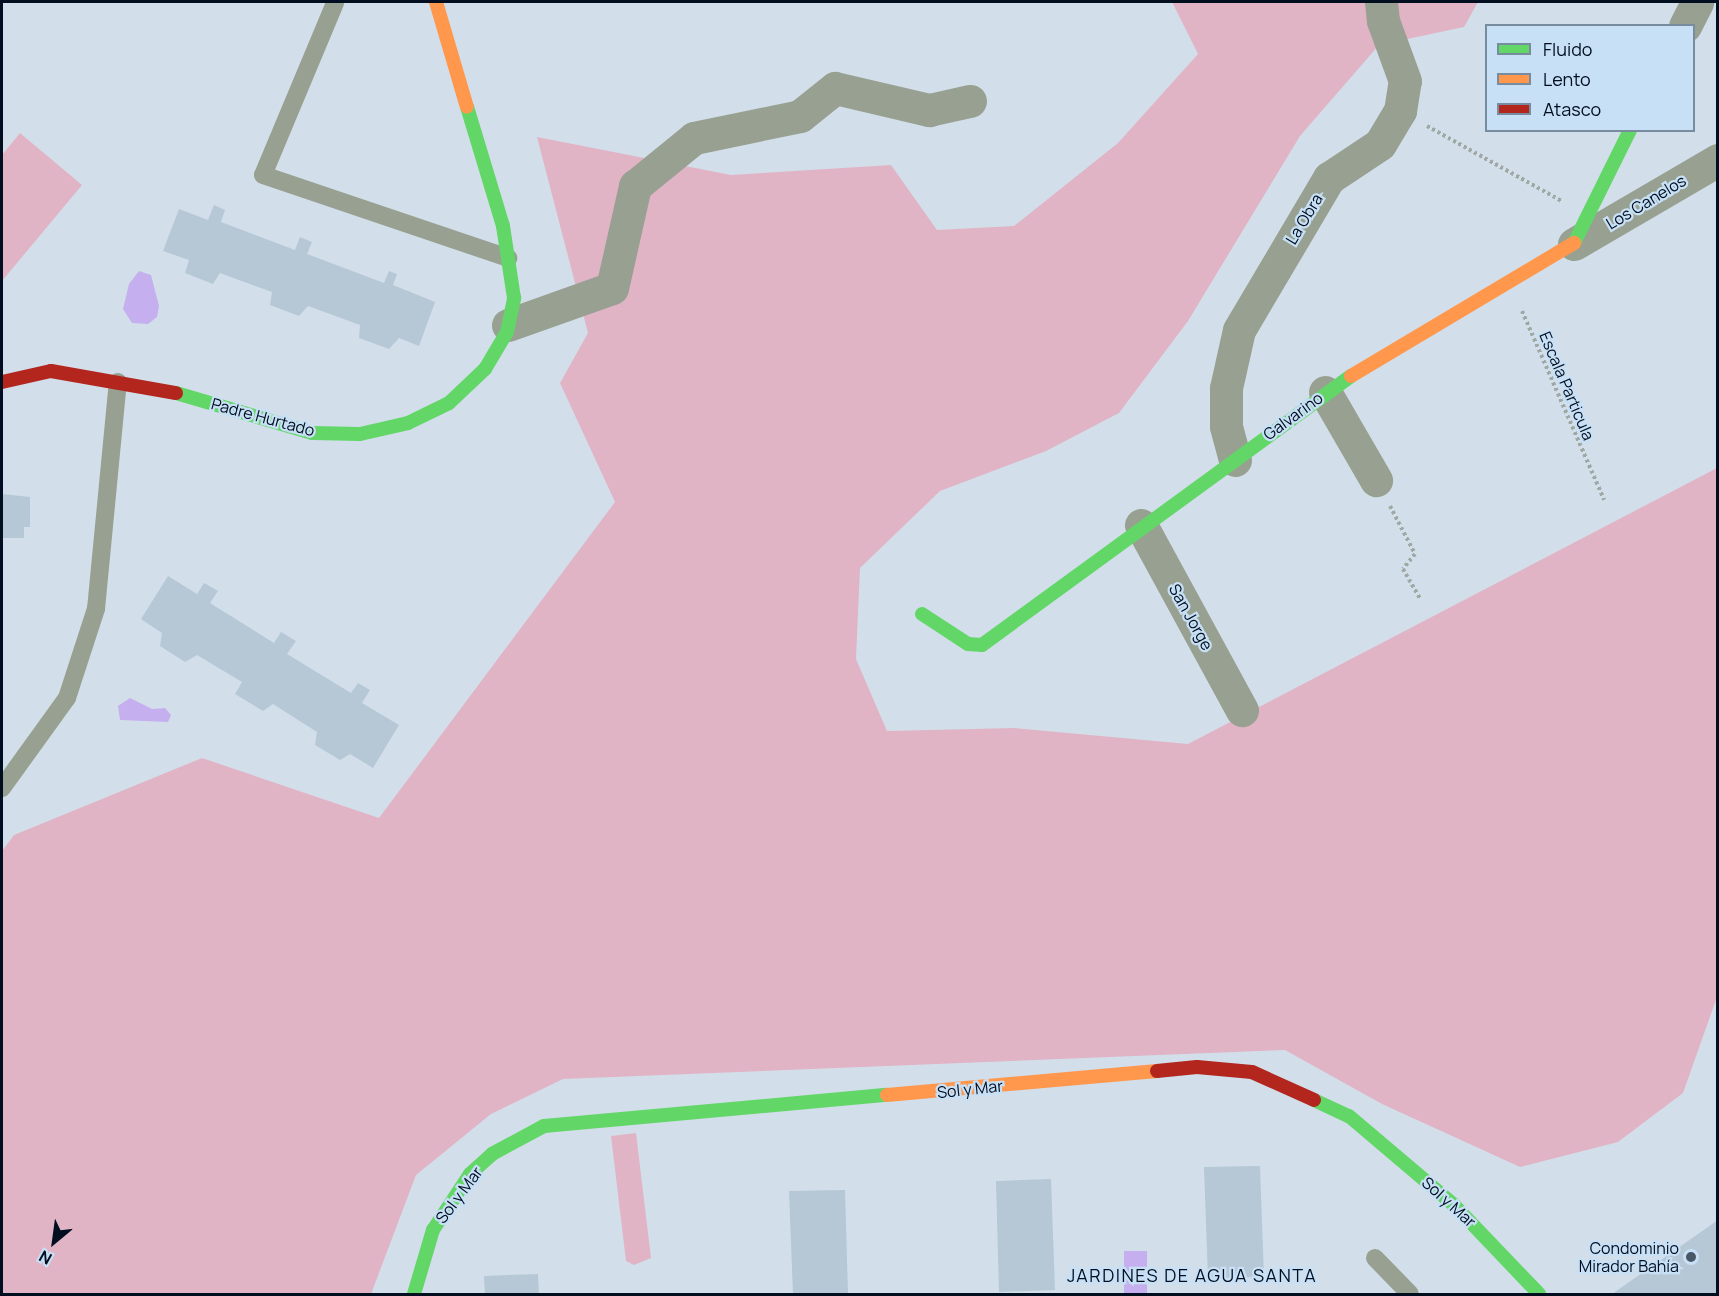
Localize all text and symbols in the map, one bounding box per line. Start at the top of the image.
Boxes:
legend [1485,24,1695,132]
text: Fluido [1543,37,1592,61]
text: Lento [1543,67,1591,91]
text: Atasco [1543,97,1601,121]
street label: Los Canelos [1603,171,1689,233]
street label: La Obra [1281,190,1327,248]
street label: Escala Particula [1535,329,1599,443]
street label: Galvarino [1260,388,1326,444]
street label: Padre Hurtado [209,394,317,440]
street label: San Jorge [1165,581,1217,653]
street label: Sol y Mar [936,1076,1004,1102]
street label: Sol y Mar [431,1163,487,1227]
street label: Sol y Mar [1418,1173,1480,1231]
north arrow [24,1212,84,1272]
place label: Condominio Mirador Bahía [1579,1238,1679,1276]
text: N [35,1245,56,1270]
marker: Condominio Mirador Bahía [1684,1250,1698,1264]
district label: JARDINES DE AGUA SANTA [1067,1264,1317,1286]

